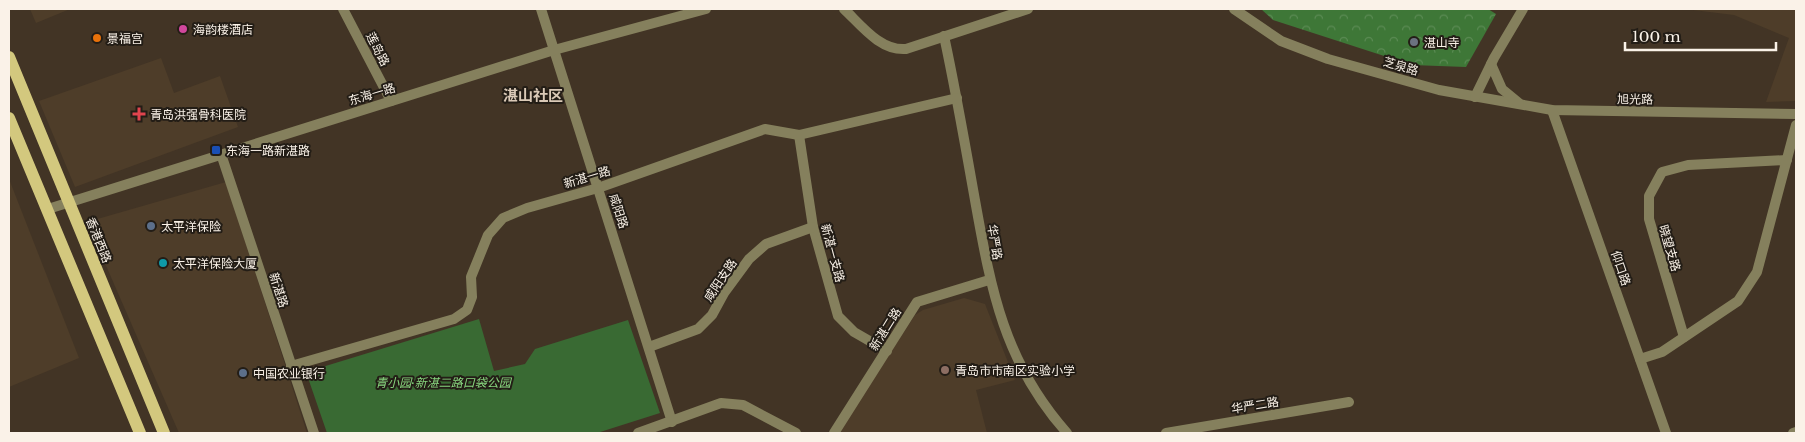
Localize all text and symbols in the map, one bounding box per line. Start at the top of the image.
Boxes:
scale bar [1625,20,1776,52]
place label: 海韵楼酒店 [193,22,253,37]
marker: 海韵楼酒店 [177,23,189,35]
text: 100 m [1632,27,1681,46]
street label: 莲岛路 [363,30,393,68]
place label: 景福宫 [107,31,143,46]
marker: 景福宫 [91,32,103,44]
place label: 湛山寺 [1424,35,1460,50]
marker: 湛山寺 [1408,36,1420,48]
street label: 芝泉路 [1382,54,1420,78]
street label: 东海一路 [347,80,397,108]
district label: 湛山社区 [503,86,563,105]
street label: 旭光路 [1617,91,1653,107]
marker: 青岛洪强骨科医院 [132,107,146,121]
place label: 青岛洪强骨科医院 [150,107,246,122]
place label: 东海一路新湛路 [226,143,310,158]
marker: 东海一路新湛路 [210,144,222,156]
street label: 新湛一路 [562,163,612,191]
street label: 咸阳路 [606,192,632,230]
street label: 香港西路 [83,215,115,265]
place label: 太平洋保险 [161,219,221,234]
marker: 太平洋保险 [145,220,157,232]
street label: 新湛一支路 [818,222,848,284]
street label: 华严路 [984,223,1006,261]
street label: 晓望支路 [1656,223,1684,273]
street label: 仰口路 [1608,249,1634,287]
place label: 太平洋保险大厦 [173,256,257,271]
street label: 咸阳支路 [700,256,740,304]
marker: 太平洋保险大厦 [157,257,169,269]
street label: 新湛路 [266,271,292,309]
street label: 新湛二路 [866,305,904,353]
place label: 青岛市市南区实验小学 [955,363,1075,378]
marker: 青岛市市南区实验小学 [939,364,951,376]
place label: 中国农业银行 [253,366,325,381]
marker: 中国农业银行 [237,367,249,379]
park label: 青小园·新湛二路口袋公园 [375,375,513,390]
street label: 华严二路 [1230,394,1280,416]

